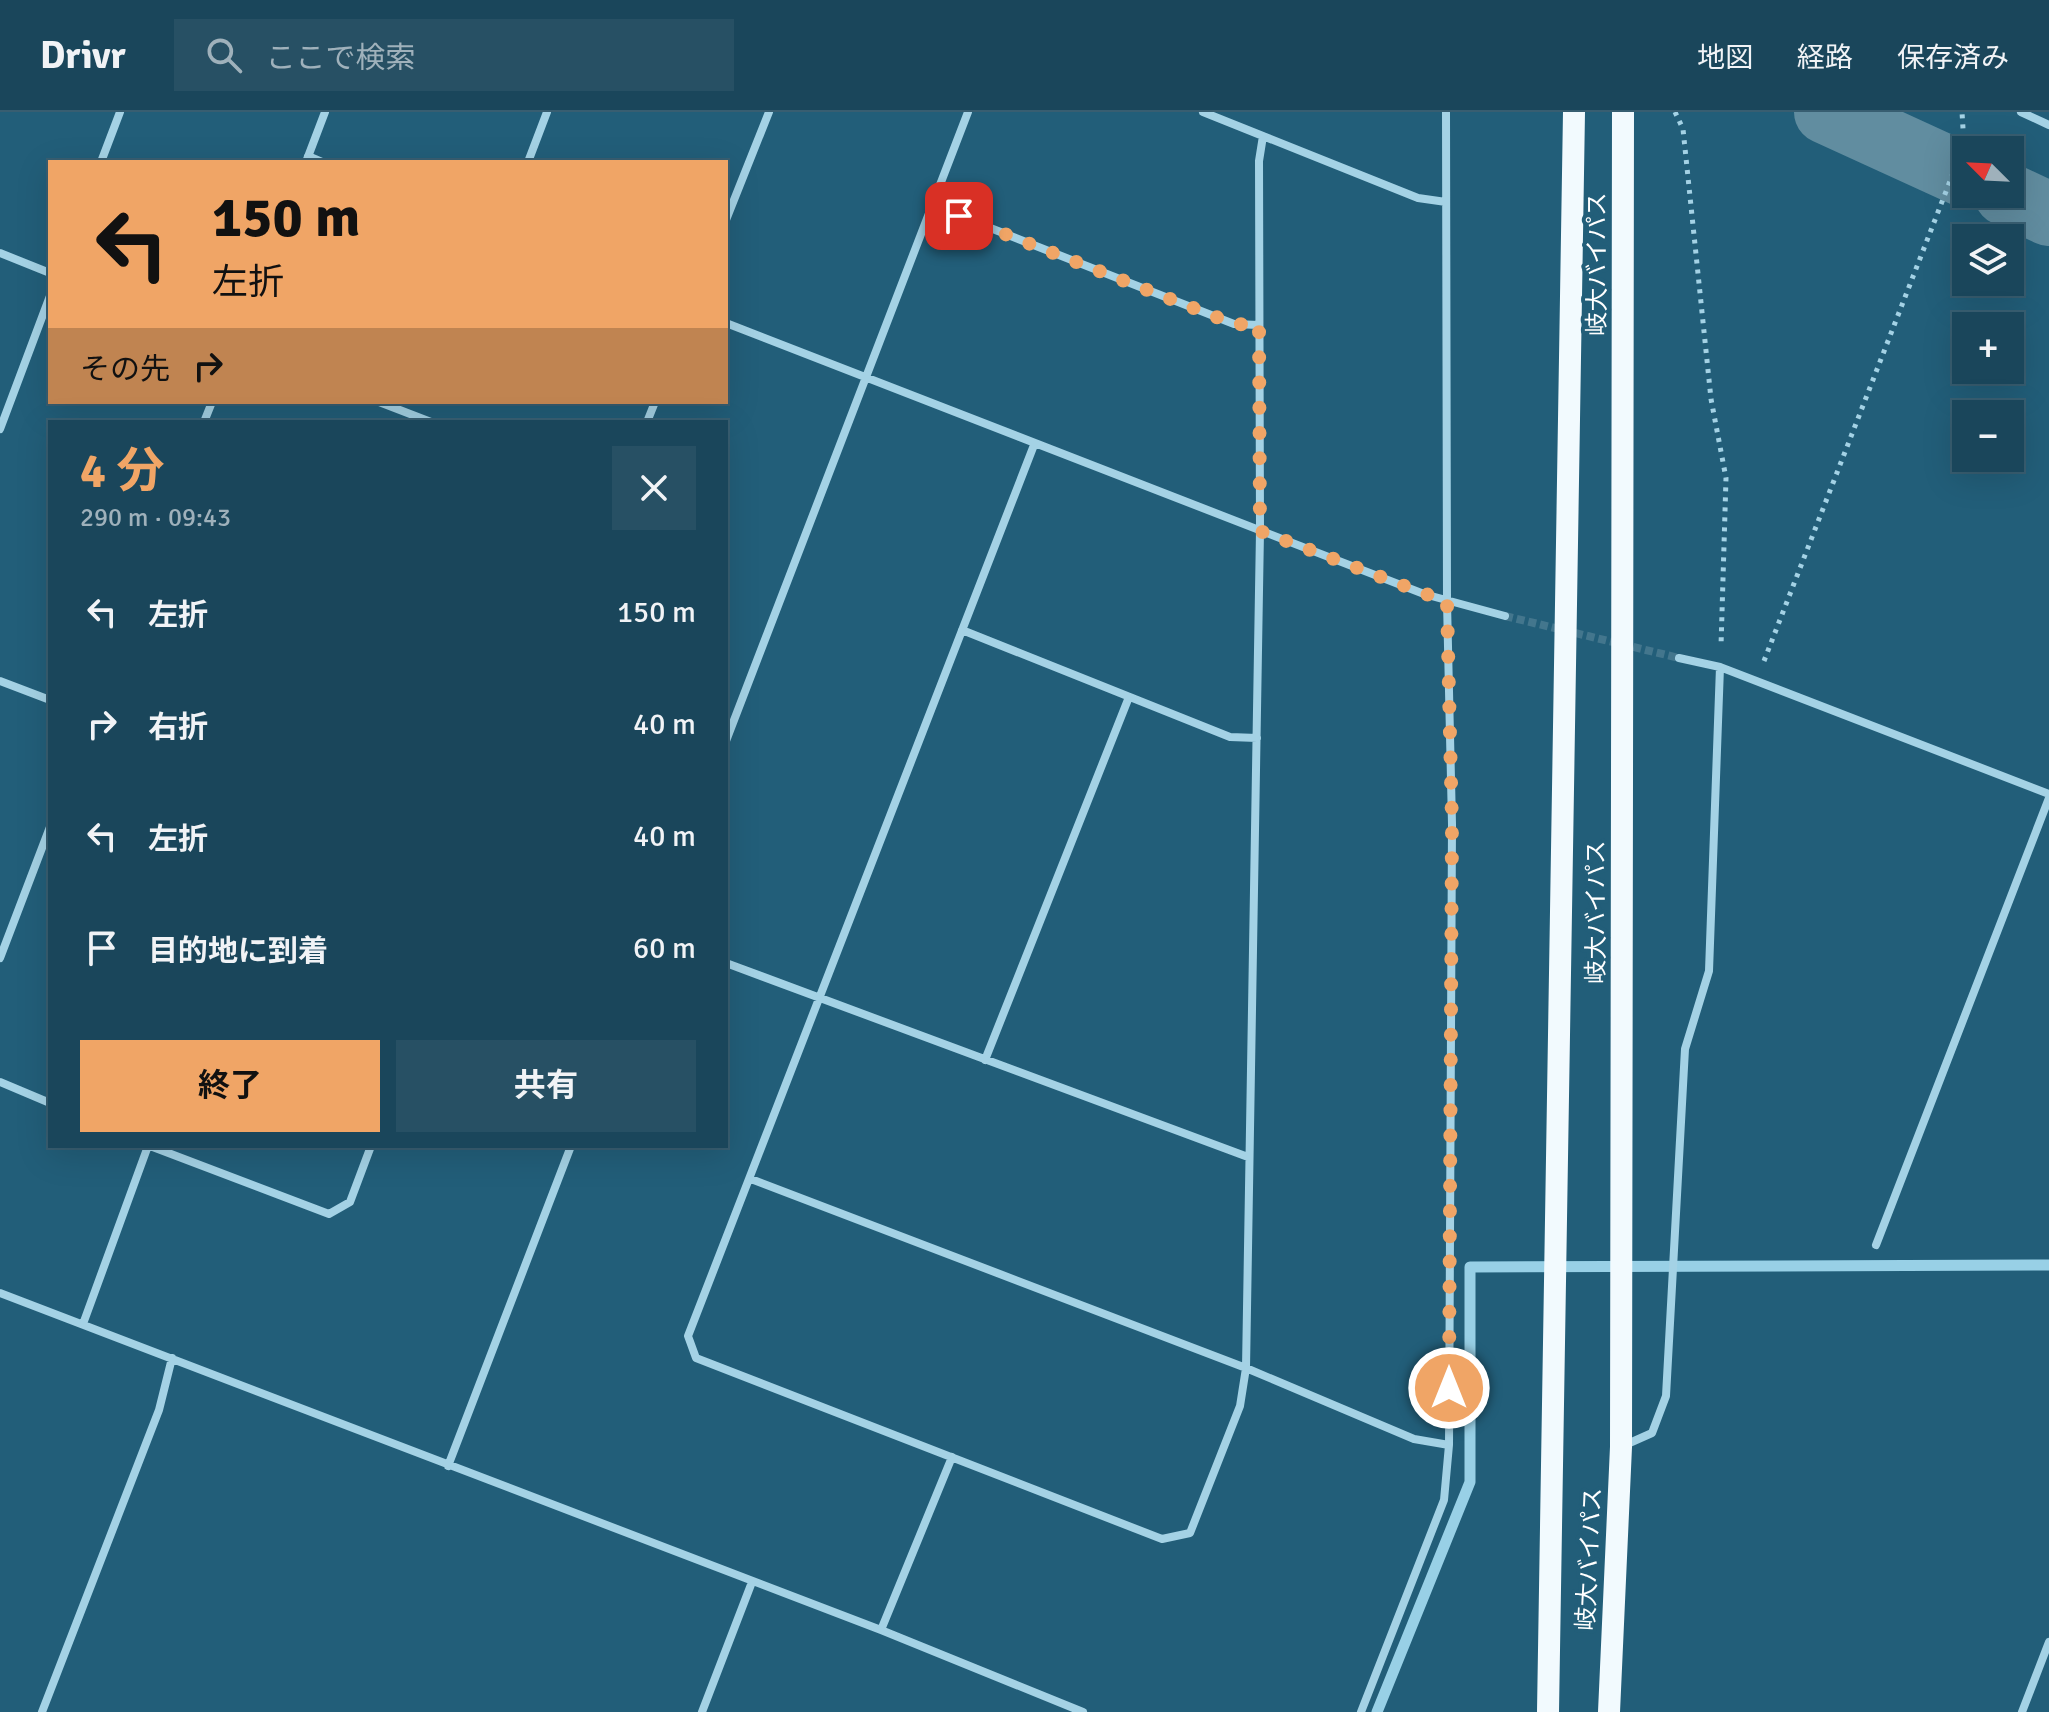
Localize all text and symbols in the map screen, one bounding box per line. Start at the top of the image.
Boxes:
search box [174,19,734,91]
text: Drivr [40,32,126,79]
icon: search [202,33,246,77]
text: ここで検索 [266,40,416,77]
text: 地図 [1697,41,1753,75]
text: 経路 [1797,41,1853,75]
text: 保存済み [1897,41,2009,75]
north arrow [1952,136,2024,208]
map controls [1952,136,2024,472]
pin [925,182,993,250]
text: 150 m [212,183,360,252]
icon: left [80,192,184,296]
street label: 岐大バイパス [1582,192,1612,336]
icon: arrive [937,194,981,238]
button: layers [1952,224,2024,296]
text: 左折 [212,260,284,305]
button: + [1952,312,2024,384]
icon: right [186,344,230,388]
text: その先 [80,351,170,388]
button: − [1952,400,2024,472]
text: 4 分 [80,442,164,501]
button: close [612,446,696,530]
text: 290 m · 09:43 [80,502,231,534]
icon: left [80,590,124,634]
text: 150 m [617,594,696,631]
text: 左折 [148,597,208,634]
icon: right [80,702,124,746]
text: 40 m [633,706,696,743]
text: 右折 [148,709,208,746]
icon: left [80,814,124,858]
text: 40 m [633,818,696,855]
text: 左折 [148,821,208,858]
street label: 岐大バイパス [1581,840,1611,984]
icon: arrive [80,926,124,970]
text: 60 m [633,930,696,967]
text: 目的地に到着 [148,933,328,970]
button: 終了 [80,1040,380,1132]
button: 共有 [396,1040,696,1132]
position arrow [1407,1346,1491,1430]
street label: 岐大バイパス [1570,1487,1608,1631]

